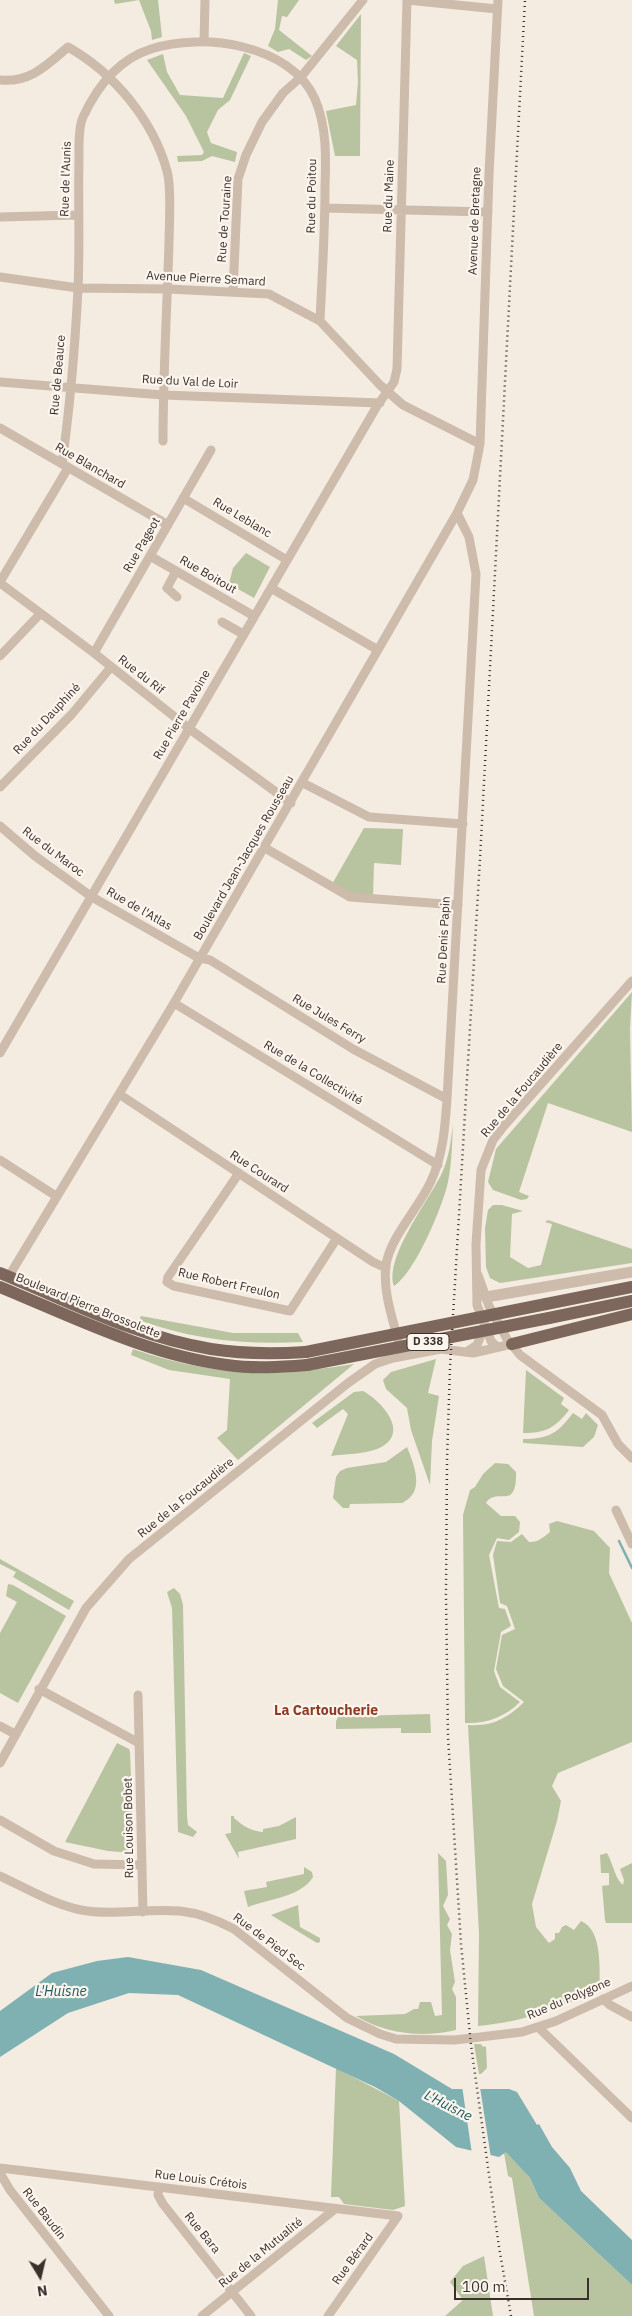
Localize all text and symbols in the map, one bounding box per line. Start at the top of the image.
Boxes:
street label: Rue de l'Aunis [57,141,75,217]
street label: Rue du Poitou [304,158,320,234]
street label: Rue du Maine [381,159,397,233]
street label: Avenue de Bretagne [466,167,484,275]
street label: Rue de Touraine [215,175,235,263]
street label: Avenue Pierre Semard [146,269,266,289]
street label: Rue de Beauce [47,334,69,416]
street label: Rue du Val de Loir [142,372,238,392]
street label: Rue Blanchard [52,440,128,492]
street label: Rue Leblanc [210,495,274,541]
street label: Rue Pageot [120,515,164,575]
street label: Rue Boitout [177,553,239,597]
street label: Rue du Rif [115,652,167,698]
street label: Rue Pierre Pavoine [150,668,214,762]
street label: Rue du Dauphiné [10,680,84,758]
street label: Boulevard Jean-Jacques Rousseau [191,773,297,943]
street label: Rue du Maroc [19,824,87,880]
street label: Rue de l'Atlas [104,884,174,934]
street label: Rue Denis Papin [435,896,453,984]
street label: Rue Jules Ferry [290,991,368,1047]
street label: Rue de la Collectivité [261,1038,365,1108]
street label: Rue de la Foucaudière [478,1040,566,1140]
street label: Rue Courard [227,1148,291,1196]
street label: Rue Robert Freulon [177,1265,281,1303]
street label: Boulevard Pierre Brossolette [14,1270,162,1342]
road number: D 338 [407,1334,449,1350]
street label: Rue de la Foucaudière [135,1455,237,1541]
district label: La Cartoucherie [274,1703,378,1719]
street label: Rue Louison Bobet [121,1777,137,1879]
street label: Rue de Pied Sec [230,1910,308,1974]
street label: Rue du Polygone [525,1975,613,2023]
water label: L'Huisne [35,1984,87,2000]
water label: L'Huisne [421,2087,475,2125]
street label: Rue Louis Crétois [154,2167,248,2193]
street label: Rue Baudin [19,2185,69,2243]
street label: Rue Bara [181,2209,223,2257]
street label: Rue de la Mutualité [216,2215,306,2291]
street label: Rue Bérard [329,2230,377,2288]
north arrow [15,2251,65,2301]
scale bar [457,2268,592,2300]
text: 100 m [462,2277,506,2296]
text: N [36,2281,49,2300]

